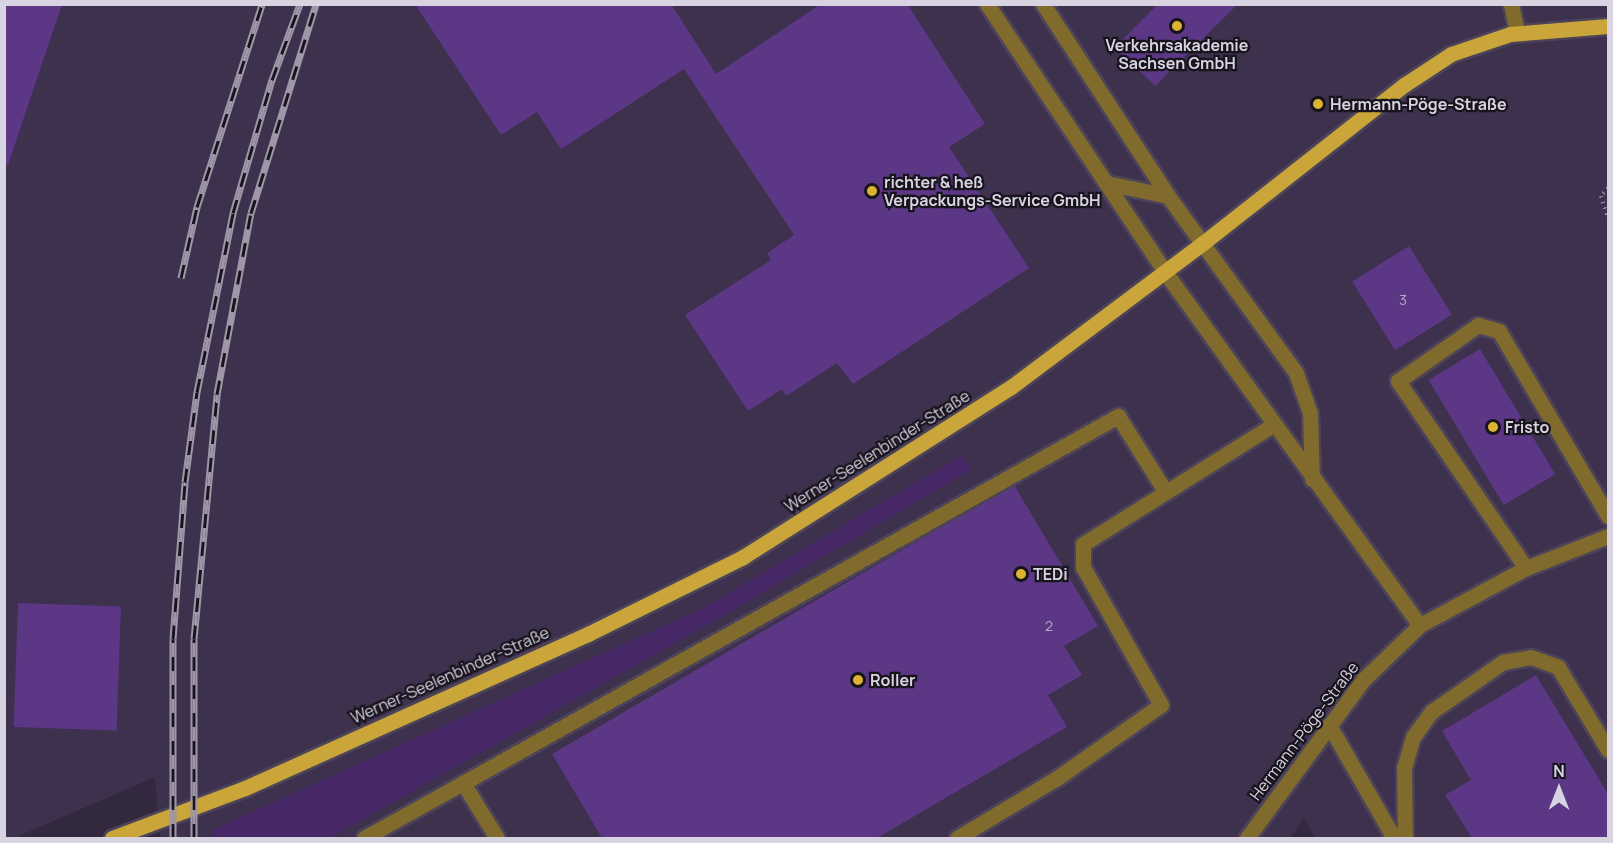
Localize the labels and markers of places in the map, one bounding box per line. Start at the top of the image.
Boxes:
marker: Verkehrsakademie Sachsen GmbH [1170,19,1184,33]
place label: Verkehrsakademie Sachsen GmbH [1106,35,1248,73]
place label: Hermann-Pöge-Straße [1330,94,1507,114]
marker: Hermann-Pöge-Straße [1311,97,1325,111]
place label: richter & heß Verpackungs-Service GmbH [884,172,1101,210]
marker: richter & heß Verpackungs-Service GmbH [865,184,879,198]
place label: Fristo [1505,417,1549,437]
marker: Fristo [1486,420,1500,434]
place label: TEDi [1033,564,1068,584]
marker: TEDi [1014,567,1028,581]
place label: Roller [870,670,915,690]
marker: Roller [851,673,865,687]

